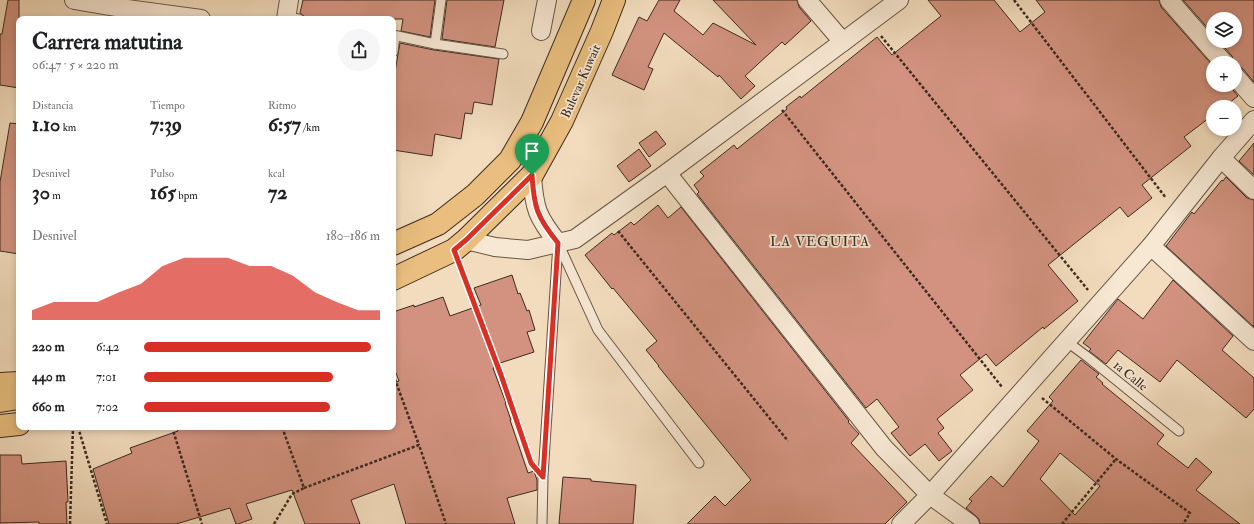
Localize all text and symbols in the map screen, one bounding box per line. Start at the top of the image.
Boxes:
map controls [1206,12,1242,136]
button: layers [1206,12,1242,48]
text: Carrera matutina [32,28,182,56]
button: share [338,29,380,71]
street label: Bulevar Kuwait [558,42,604,121]
button: + [1206,56,1242,92]
text: 06:47 · 5 × 220 m [32,57,119,73]
text: Distancia [32,99,73,112]
text: Tiempo [150,99,185,112]
text: Ritmo [268,99,296,112]
button: − [1206,100,1242,136]
text: 1.10 [32,112,60,137]
text: 7:39 [150,112,182,137]
text: 6:57 [268,112,301,137]
text: km [60,121,76,134]
text: /km [301,121,320,134]
pin [515,134,549,175]
icon: arrive [521,140,543,162]
text: Desnivel [32,167,70,180]
text: Pulso [150,167,174,180]
text: kcal [268,167,285,180]
text: 30 [32,180,50,205]
text: 165 [150,180,176,205]
text: 72 [268,180,287,205]
text: m [50,189,61,202]
text: bpm [176,189,198,202]
text: Desnivel [32,228,77,244]
text: 180–186 m [326,228,380,244]
district label: LA VEGUITA [770,233,870,250]
text: 220 m [32,339,65,355]
text: 6:42 [96,339,119,355]
street label: 1a Calle [1110,357,1151,395]
text: 440 m [32,369,66,385]
text: 7:01 [96,369,116,385]
text: 660 m [32,399,65,415]
text: 7:02 [96,399,118,415]

